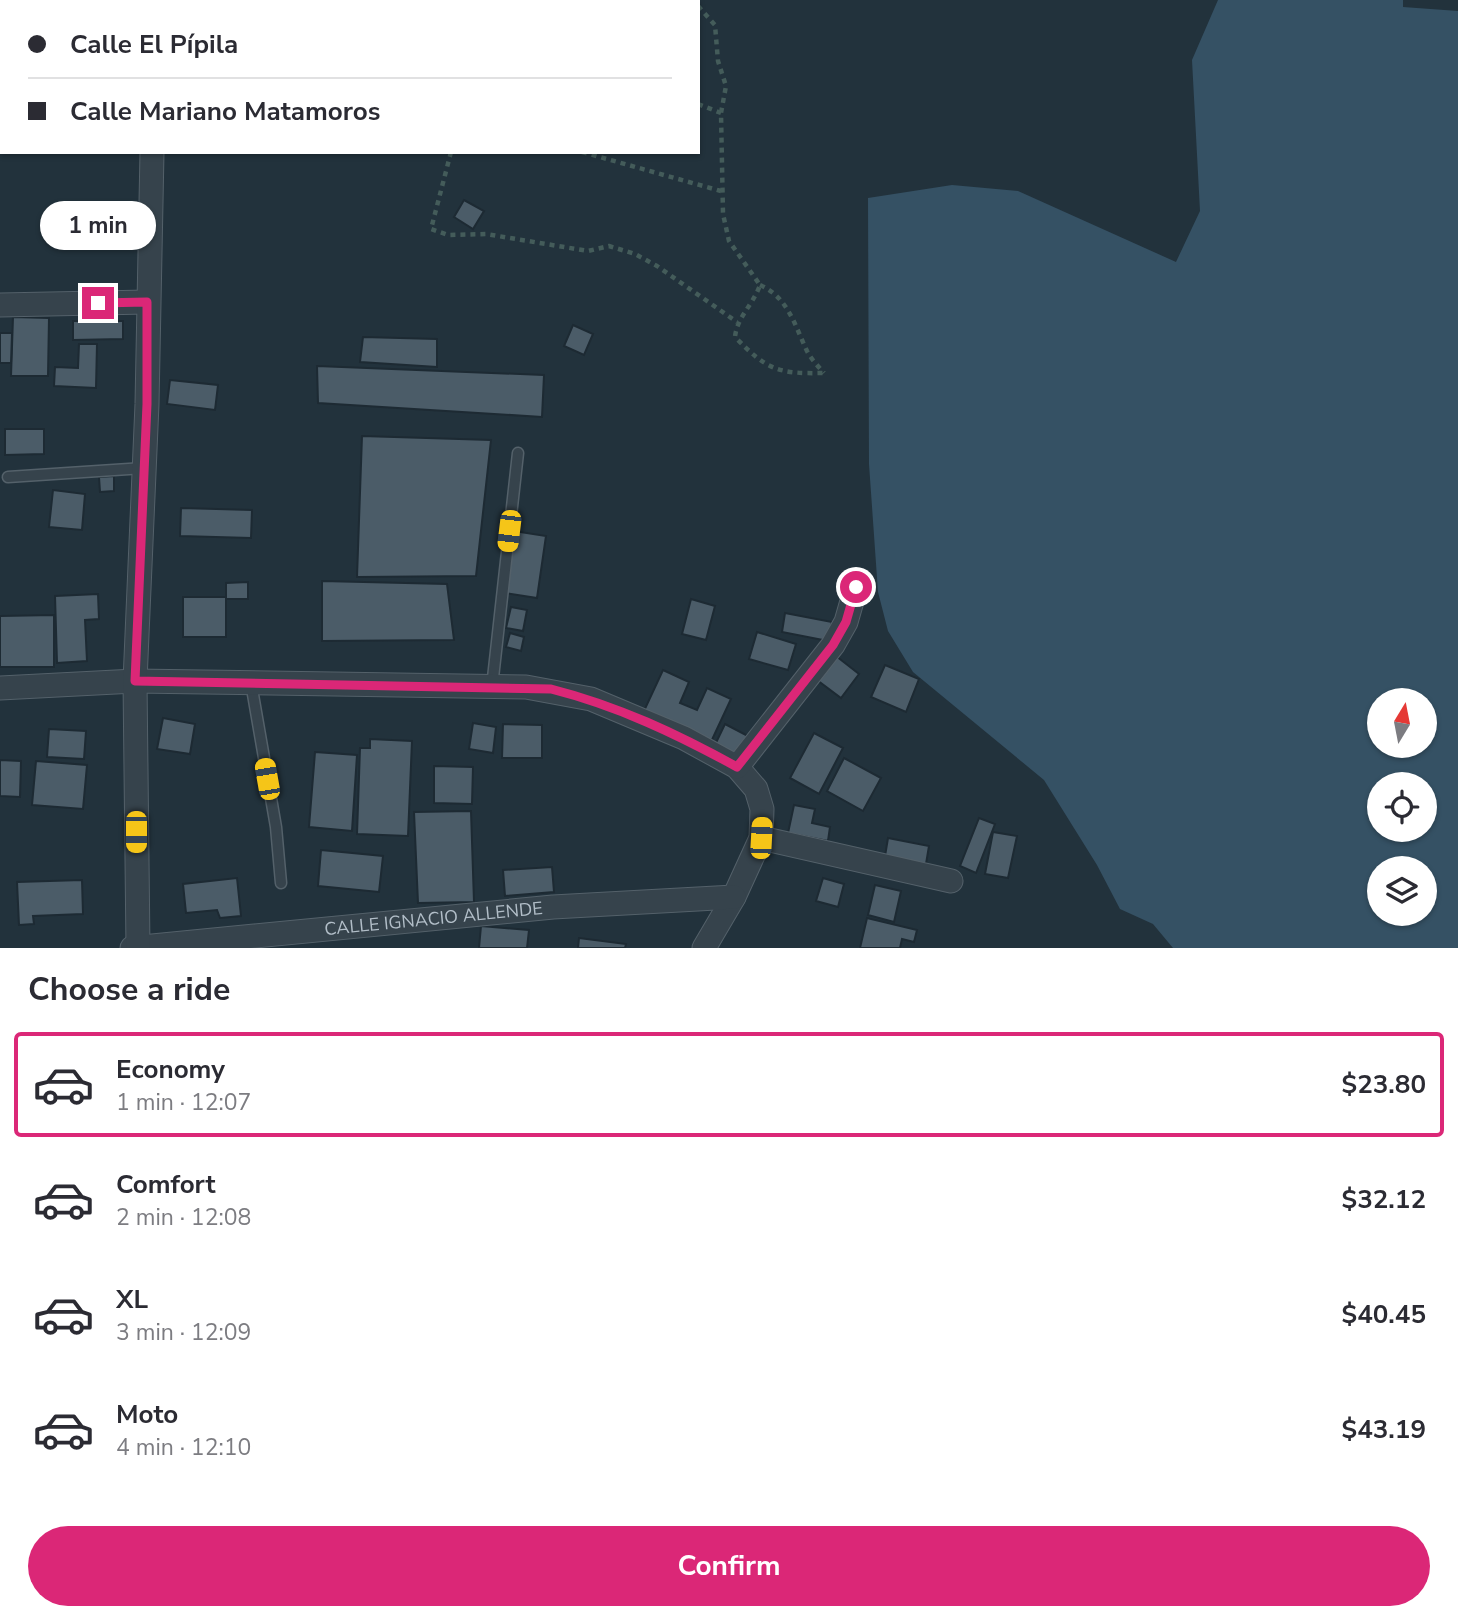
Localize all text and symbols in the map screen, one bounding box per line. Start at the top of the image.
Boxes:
text: Calle El Pípila [70,27,238,62]
text: Calle Mariano Matamoros [70,94,380,129]
callout: 1 min [40,202,156,250]
text: 1 min [68,210,128,241]
route end [82,287,114,319]
car [497,509,522,553]
route start [840,571,872,603]
north arrow [1367,688,1437,758]
map controls [1367,688,1437,926]
car [254,756,281,802]
button: locate [1367,772,1437,842]
car [126,811,147,853]
car [750,816,773,860]
button: layers [1367,856,1437,926]
street label: CALLE IGNACIO ALLENDE [323,896,544,941]
text: Choose a ride [28,968,230,1011]
text: Economy [116,1052,225,1087]
icon: car [32,1053,95,1116]
text: $23.80 [1342,1067,1426,1102]
text: 1 min · 12:07 [116,1087,251,1118]
text: Comfort [116,1167,216,1202]
icon: car [32,1168,95,1231]
text: $32.12 [1342,1182,1426,1217]
text: 2 min · 12:08 [116,1202,251,1233]
text: XL [116,1282,148,1317]
icon: car [32,1283,95,1346]
text: $40.45 [1342,1297,1426,1332]
text: 3 min · 12:09 [116,1317,251,1348]
text: Moto [116,1397,178,1432]
icon: car [32,1398,95,1461]
text: $43.19 [1342,1412,1426,1447]
text: 4 min · 12:10 [116,1432,251,1463]
button: Confirm [28,1526,1430,1606]

